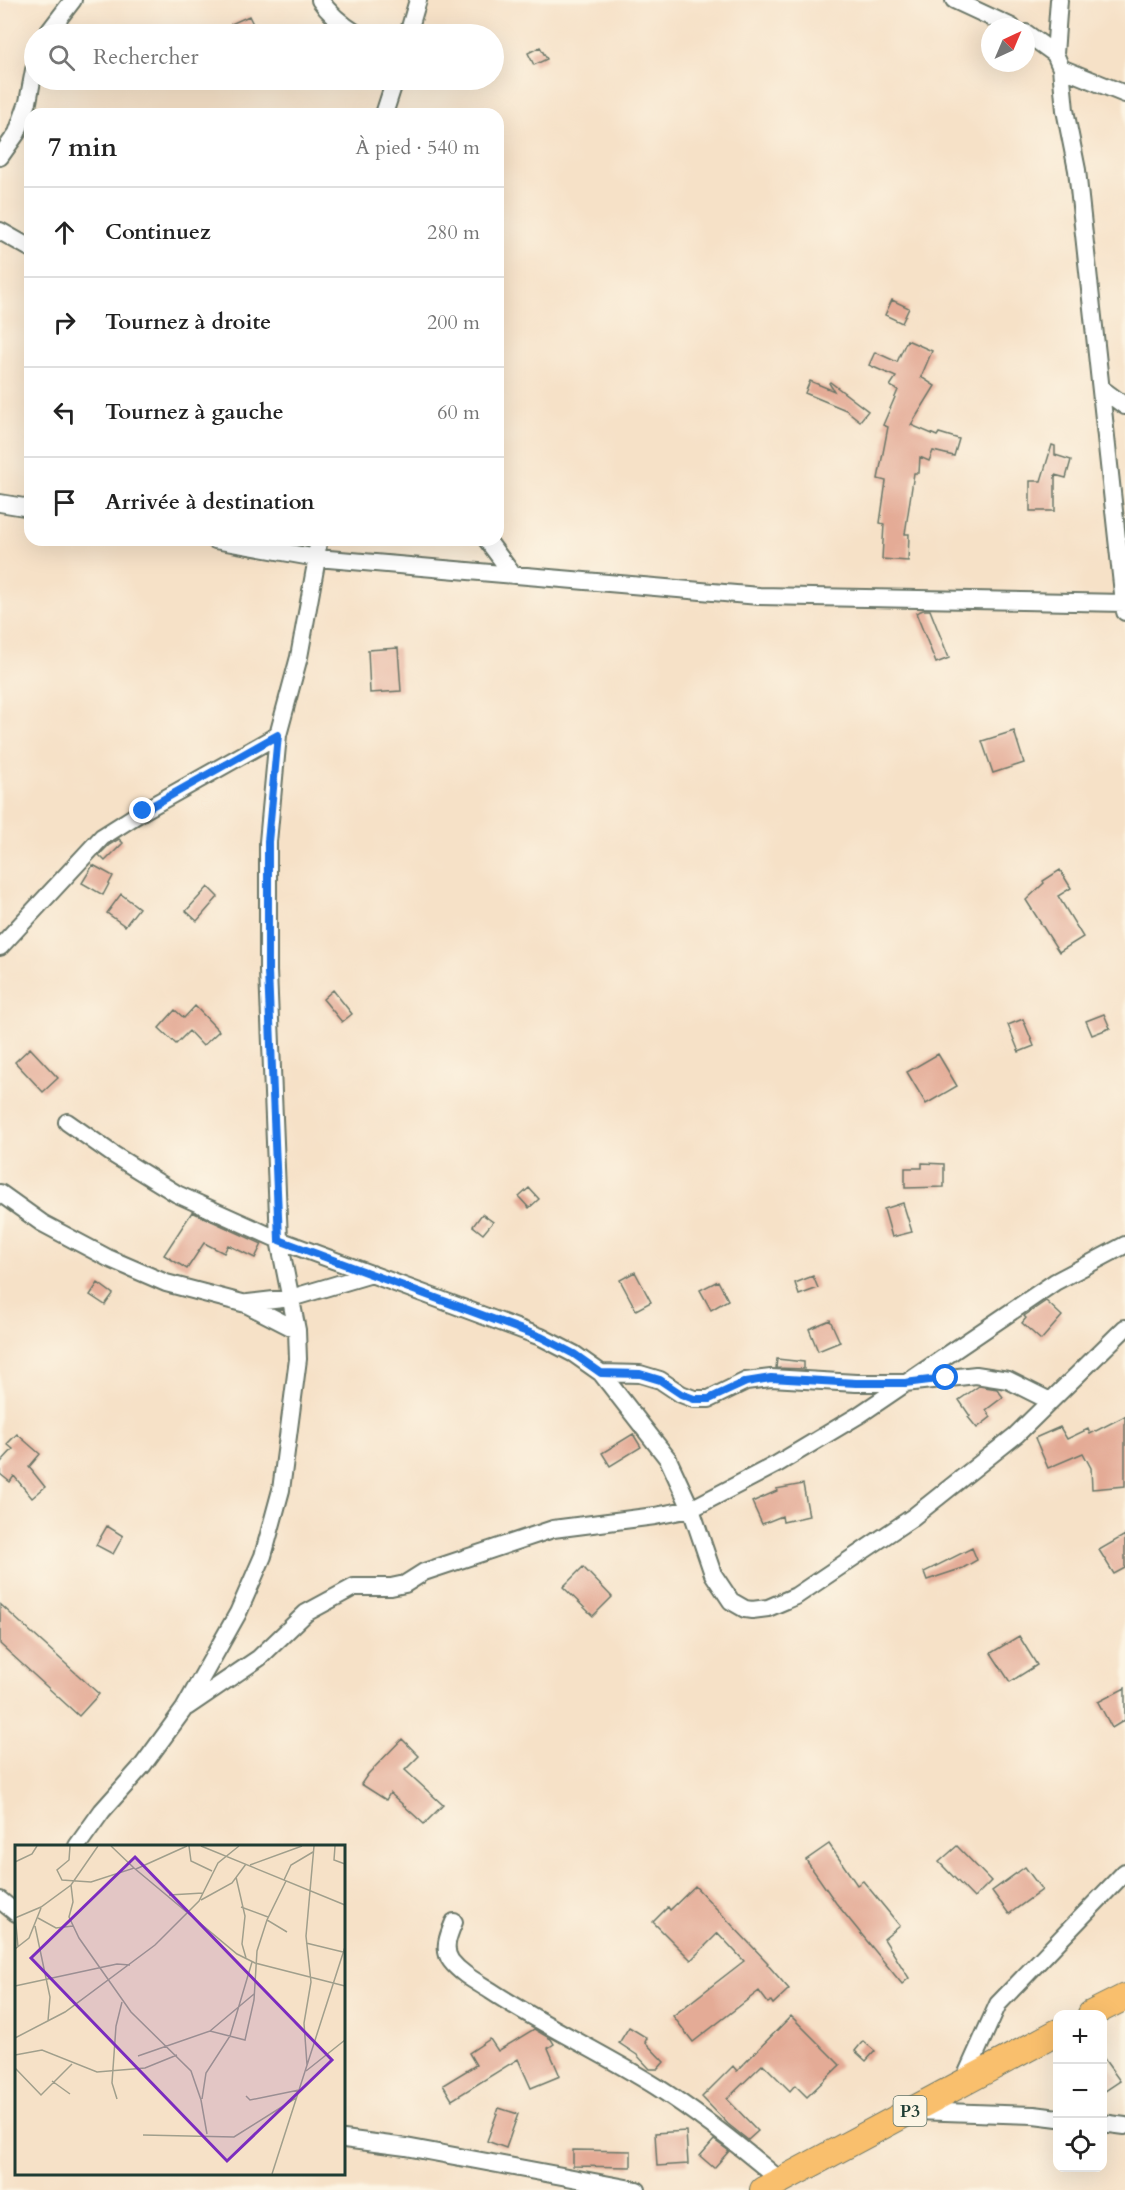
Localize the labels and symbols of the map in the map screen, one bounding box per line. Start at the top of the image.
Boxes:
north arrow [981,18,1035,72]
route end [129,797,155,823]
route start [932,1364,958,1390]
inset map [15,1845,345,2175]
road number: P3 [894,2096,926,2126]

